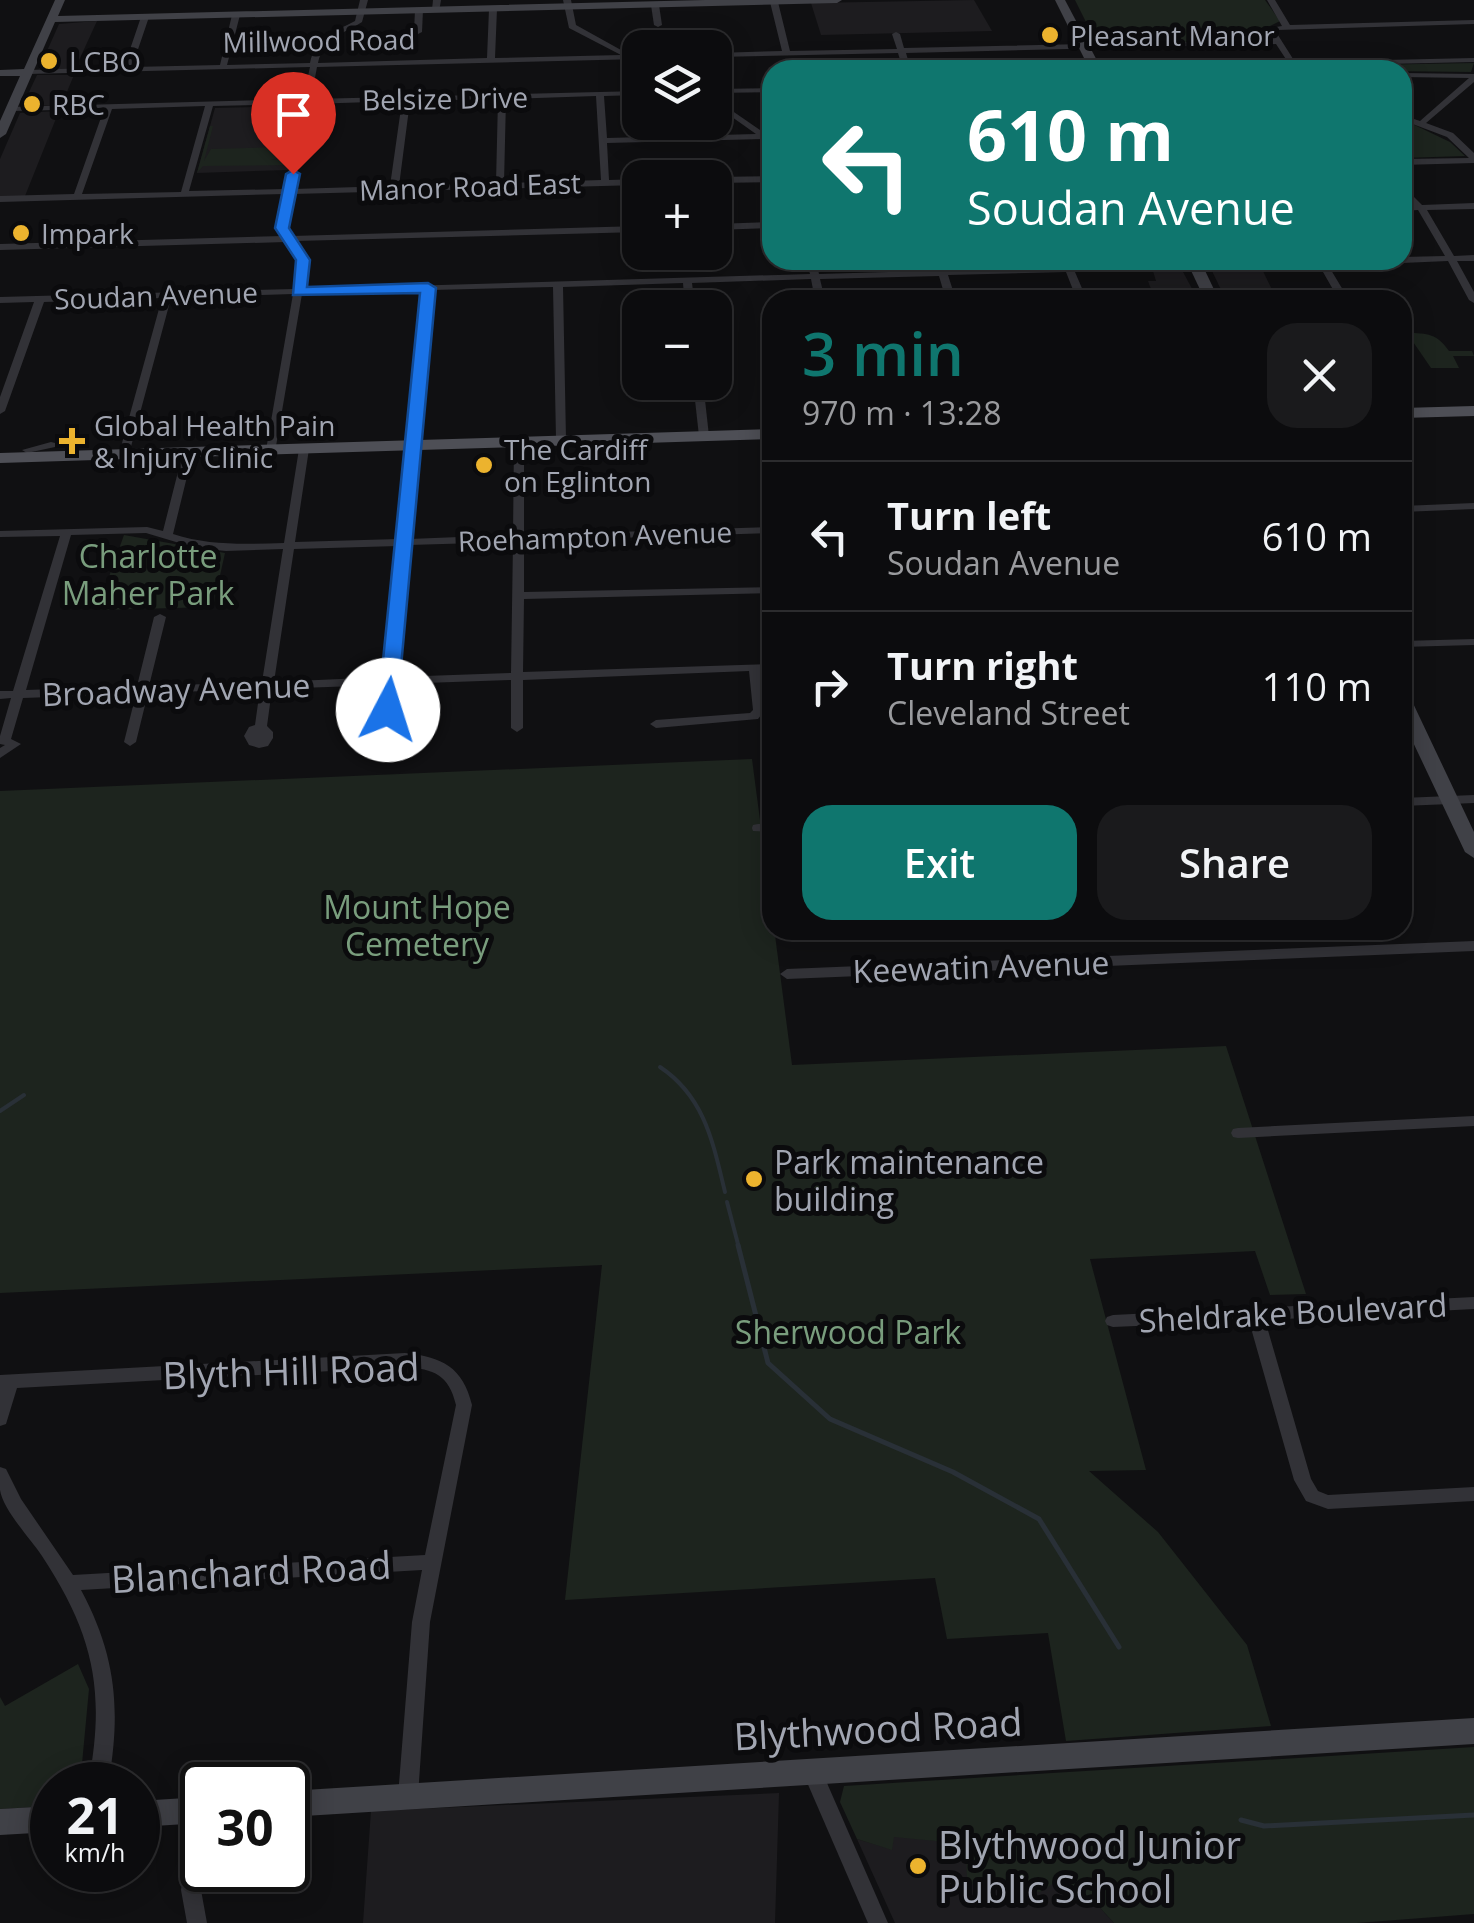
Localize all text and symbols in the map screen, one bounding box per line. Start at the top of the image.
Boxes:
place label: Pleasant Manor [1070,16,1275,54]
street label: Millwood Road [222,19,416,61]
marker: Pleasant Manor [1039,24,1061,46]
map controls [622,30,732,400]
button: layers [622,30,732,140]
place label: LCBO [69,42,141,80]
marker: LCBO [38,50,60,72]
pin [251,72,336,175]
street label: Belsize Drive [362,78,528,118]
place label: RBC [52,85,105,123]
text: 610 m [967,86,1174,182]
icon: arrive [266,87,321,142]
marker: RBC [21,93,43,115]
icon: left [802,100,932,230]
button: + [622,160,732,270]
street label: Manor Road East [358,163,582,209]
text: Soudan Avenue [967,177,1295,238]
place label: Impark [41,214,134,252]
marker: Impark [10,222,32,244]
street label: Soudan Avenue [53,272,259,318]
button: − [622,290,732,400]
text: 3 min [802,312,964,394]
button: close [1267,323,1372,428]
text: 970 m · 13:28 [802,391,1001,434]
place label: Global Health Pain & Injury Clinic [94,406,335,476]
marker: Global Health Pain & Injury Clinic [59,428,85,454]
place label: The Cardiff on Eglinton [504,430,651,500]
marker: The Cardiff on Eglinton [473,454,495,476]
text: Turn left [887,489,1051,541]
icon: left [802,509,857,564]
text: 610 m [1262,510,1372,562]
street label: Roehampton Avenue [457,512,733,560]
park label: Charlotte Maher Park [62,534,234,614]
text: Soudan Avenue [887,541,1120,584]
text: Turn right [887,639,1078,691]
position arrow [336,658,440,762]
icon: right [802,659,857,714]
text: 110 m [1262,660,1372,712]
street label: Broadway Avenue [41,663,311,715]
text: Cleveland Street [887,691,1130,734]
button: Exit [802,805,1077,920]
button: Share [1097,805,1372,920]
park label: Mount Hope Cemetery [323,885,511,965]
street label: Keewatin Avenue [852,940,1110,992]
place label: Park maintenance building [774,1140,1044,1220]
marker: Park maintenance building [743,1168,765,1190]
street label: Sheldrake Boulevard [1138,1282,1448,1342]
park label: Sherwood Park [735,1310,961,1353]
street label: Blyth Hill Road [162,1340,420,1400]
street label: Blanchard Road [110,1538,392,1604]
street label: Blythwood Road [732,1694,1024,1762]
speed limit sign: 30 [180,1762,310,1892]
text: 21 [66,1781,124,1849]
place label: Blythwood Junior Public School [938,1818,1241,1914]
text: km/h [65,1835,125,1869]
marker: Blythwood Junior Public School [907,1855,929,1877]

